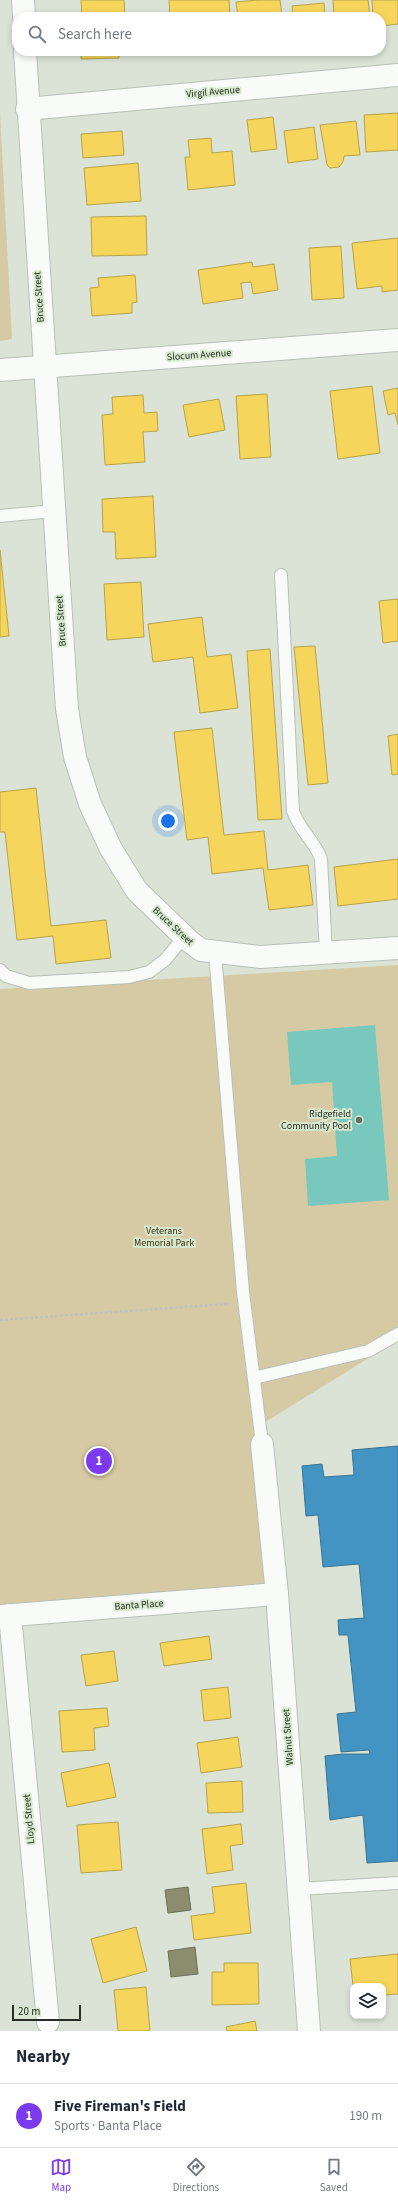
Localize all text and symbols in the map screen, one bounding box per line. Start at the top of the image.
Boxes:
search box [12,12,386,56]
icon: search [26,23,48,45]
text: Search here [58,24,132,45]
street label: Virgil Avenue [186,83,240,101]
street label: Bruce Street [30,270,48,323]
street label: Slocum Avenue [166,346,232,364]
street label: Bruce Street [52,594,70,647]
your location [158,811,178,831]
street label: Bruce Street [150,903,197,949]
place label: Ridgefield Community Pool [281,1107,351,1133]
marker: Ridgefield Community Pool [354,1115,364,1125]
park label: Veterans Memorial Park [134,1224,194,1250]
pin: 1 [86,1446,112,1476]
street label: Banta Place [114,1596,164,1614]
street label: Walnut Street [279,1708,297,1766]
street label: Lloyd Street [20,1793,38,1845]
map controls [350,1983,386,2019]
button: layers [350,1983,386,2019]
scale bar [12,2003,81,2022]
text: 20 m [18,2004,40,2019]
text: Nearby [16,2045,70,2069]
text: Five Fireman's Field [54,2096,186,2117]
text: 1 [26,2107,32,2125]
text: 190 m [349,2107,382,2125]
text: Sports · Banta Place [54,2117,162,2135]
tab: Map [50,2156,72,2195]
tab: Directions [173,2156,219,2195]
tab: Saved [320,2156,348,2195]

